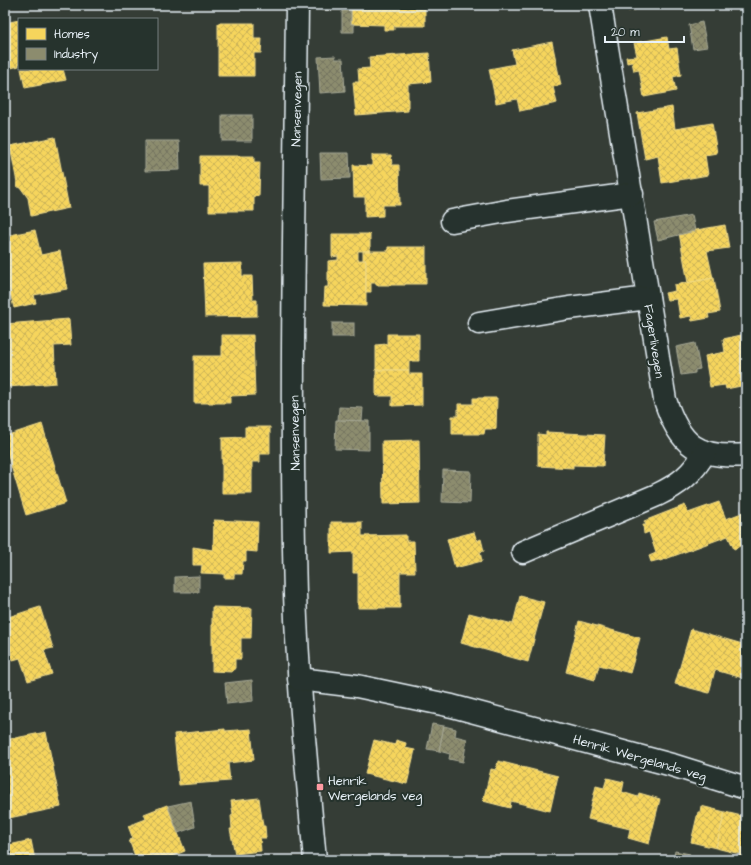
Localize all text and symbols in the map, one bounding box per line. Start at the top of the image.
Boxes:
legend [18,18,158,70]
scale bar [605,18,684,44]
text: 20 m [611,24,640,41]
text: Homes [54,26,90,43]
text: Industry [54,46,99,64]
street label: Nansenvegen [287,71,308,147]
street label: Fagerlivegen [638,303,669,380]
street label: Nansenvegen [285,395,306,471]
street label: Henrik Wergelands veg [571,730,709,787]
place label: Henrik Wergelands veg [328,772,422,806]
marker: Henrik Wergelands veg [315,782,325,792]

